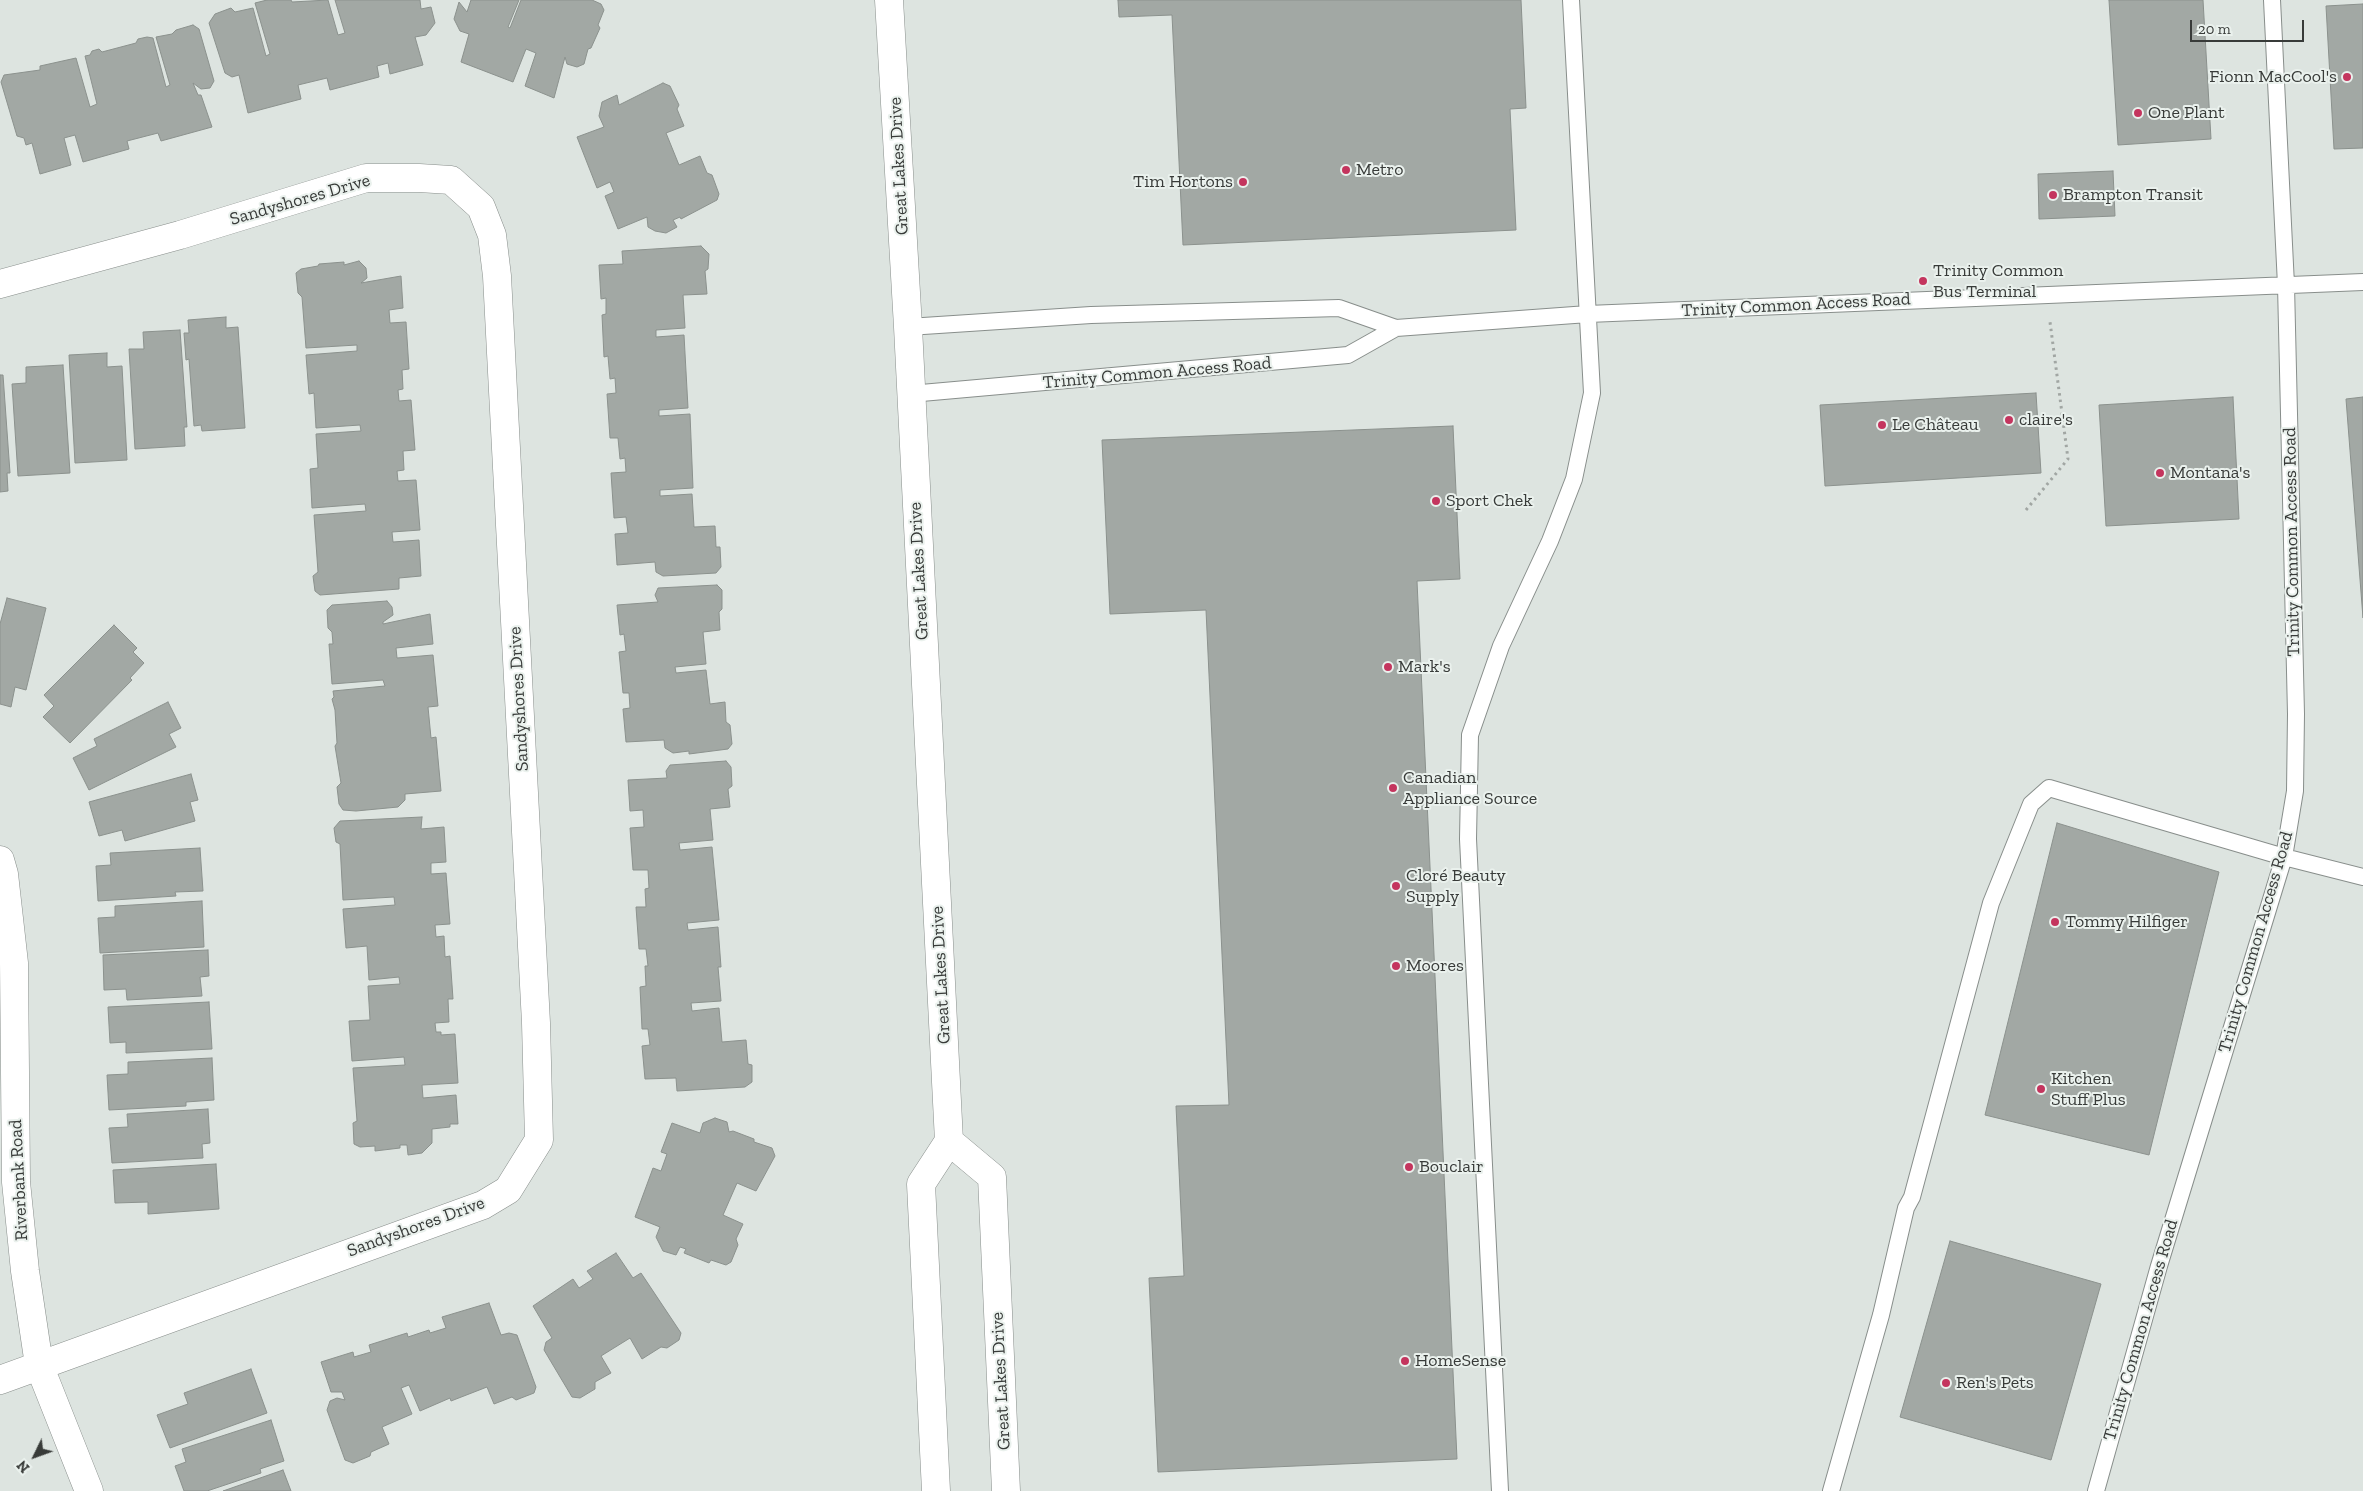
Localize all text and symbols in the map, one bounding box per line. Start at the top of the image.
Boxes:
scale bar [2193,10,2307,42]
text: 20 m [2198,20,2231,38]
place label: Fionn MacCool's [2209,66,2337,88]
marker: Fionn MacCool's [2341,71,2353,83]
street label: Great Lakes Drive [885,96,913,236]
place label: One Plant [2148,102,2225,124]
marker: One Plant [2132,107,2144,119]
place label: Metro [1356,159,1403,181]
marker: Metro [1340,164,1352,176]
street label: Sandyshores Drive [227,170,373,230]
place label: Tim Hortons [1133,171,1233,193]
marker: Tim Hortons [1237,176,1249,188]
place label: Brampton Transit [2063,184,2203,206]
marker: Brampton Transit [2047,189,2059,201]
place label: Trinity Common Bus Terminal [1933,260,2063,302]
marker: Trinity Common Bus Terminal [1917,275,1929,287]
street label: Trinity Common Access Road [1681,288,1911,322]
street label: Trinity Common Access Road [1042,352,1272,394]
place label: claire's [2019,409,2073,431]
place label: Le Château [1892,414,1979,436]
marker: claire's [2003,414,2015,426]
marker: Le Château [1876,419,1888,431]
street label: Trinity Common Access Road [2279,427,2305,657]
place label: Montana's [2170,462,2250,484]
marker: Montana's [2154,467,2166,479]
place label: Sport Chek [1446,490,1533,512]
marker: Sport Chek [1430,495,1442,507]
street label: Great Lakes Drive [905,501,933,641]
street label: Sandyshores Drive [504,626,534,772]
place label: Mark's [1398,656,1451,678]
marker: Mark's [1382,661,1394,673]
place label: Canadian Appliance Source [1403,767,1537,810]
marker: Canadian Appliance Source [1387,782,1399,794]
street label: Trinity Common Access Road [2214,829,2298,1055]
place label: Cloré Beauty Supply [1406,865,1506,908]
marker: Cloré Beauty Supply [1390,880,1402,892]
street label: Great Lakes Drive [927,905,955,1045]
place label: Tommy Hilfiger [2065,911,2188,933]
marker: Tommy Hilfiger [2049,916,2061,928]
place label: Moores [1406,955,1464,977]
marker: Moores [1390,960,1402,972]
place label: Kitchen Stuff Plus [2051,1068,2126,1110]
marker: Kitchen Stuff Plus [2035,1083,2047,1095]
street label: Riverbank Road [5,1119,33,1241]
place label: Bouclair [1419,1156,1484,1178]
marker: Bouclair [1403,1161,1415,1173]
street label: Sandyshores Drive [344,1192,488,1262]
street label: Trinity Common Access Road [2099,1217,2183,1443]
street label: Great Lakes Drive [987,1311,1015,1451]
place label: HomeSense [1415,1350,1506,1372]
marker: HomeSense [1399,1355,1411,1367]
place label: Ren's Pets [1956,1372,2034,1394]
marker: Ren's Pets [1940,1377,1952,1389]
north arrow [10,1431,60,1481]
text: N [14,1457,33,1476]

